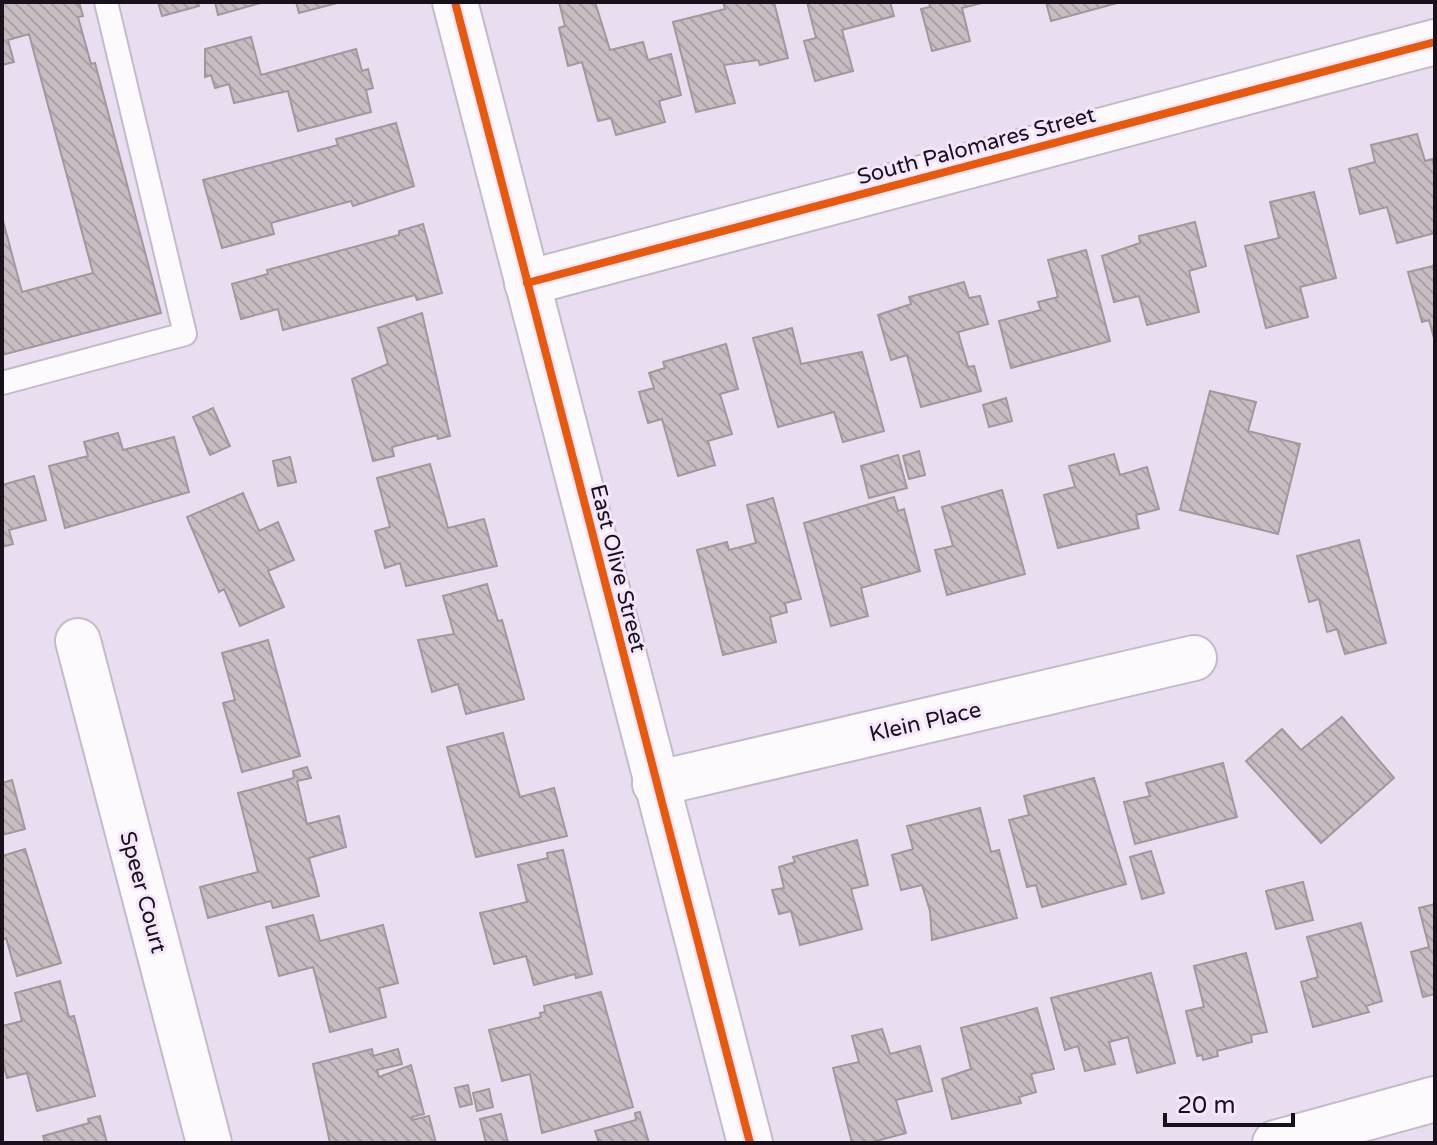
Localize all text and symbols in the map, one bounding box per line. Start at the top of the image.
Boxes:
street label: South Palomares Street [854,102,1098,190]
street label: East Olive Street [585,482,651,655]
street label: Klein Place [867,697,984,747]
street label: Speer Court [114,829,172,956]
scale bar [1165,1077,1293,1127]
text: 20 m [1177,1091,1235,1120]

